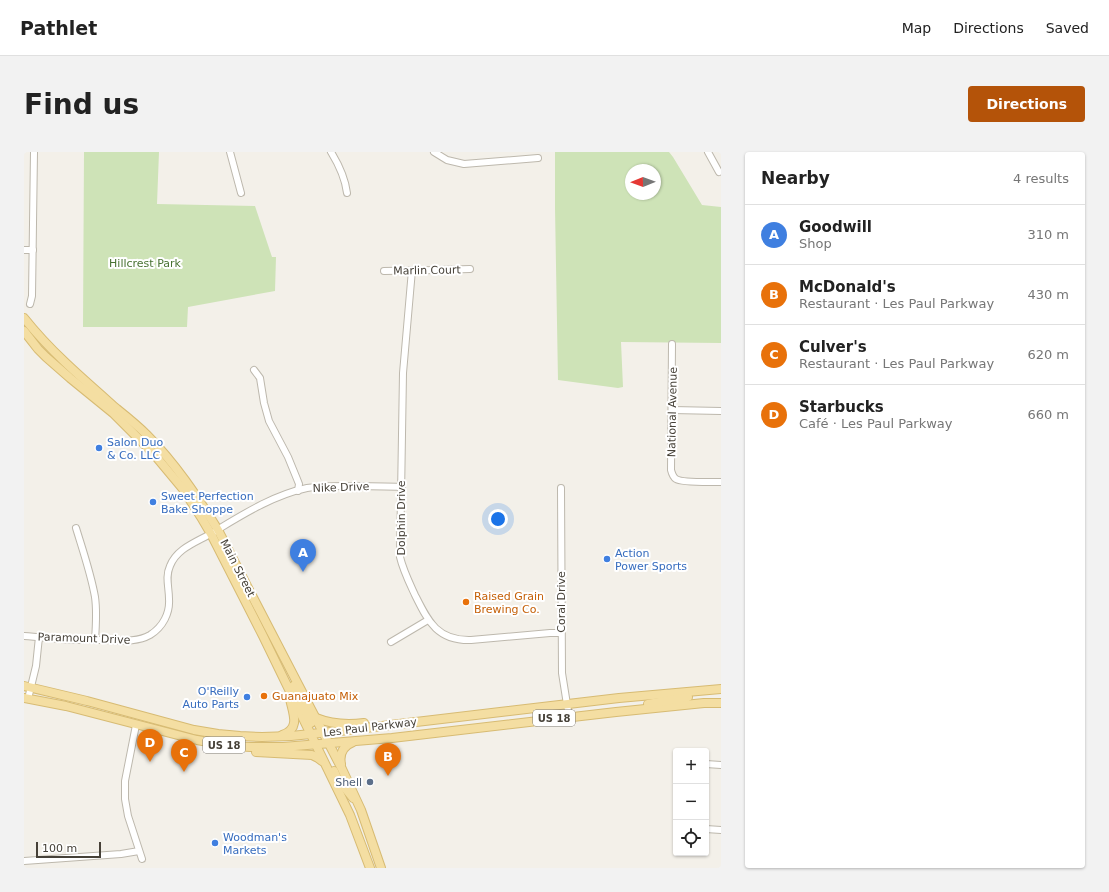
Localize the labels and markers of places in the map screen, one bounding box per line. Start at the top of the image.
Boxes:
place label: Salon Duo & Co. LLC [107,436,163,462]
marker: Salon Duo & Co. LLC [94,443,104,453]
place label: Sweet Perfection Bake Shoppe [161,490,254,516]
marker: Sweet Perfection Bake Shoppe [148,497,158,507]
pin: A [290,539,316,572]
place label: Action Power Sports [615,547,687,573]
marker: Action Power Sports [602,554,612,564]
place label: Raised Grain Brewing Co. [474,590,544,616]
marker: Raised Grain Brewing Co. [461,597,471,607]
place label: O'Reilly Auto Parts [183,685,239,711]
place label: Guanajuato Mix [272,690,359,703]
marker: Guanajuato Mix [259,691,269,701]
marker: O'Reilly Auto Parts [242,692,252,702]
pin: D [137,729,163,762]
pin: C [171,739,197,772]
pin: B [375,743,401,776]
place label: Shell [335,776,362,789]
marker: Shell [365,777,375,787]
place label: Woodman's Markets [223,831,287,857]
marker: Woodman's Markets [210,838,220,848]

